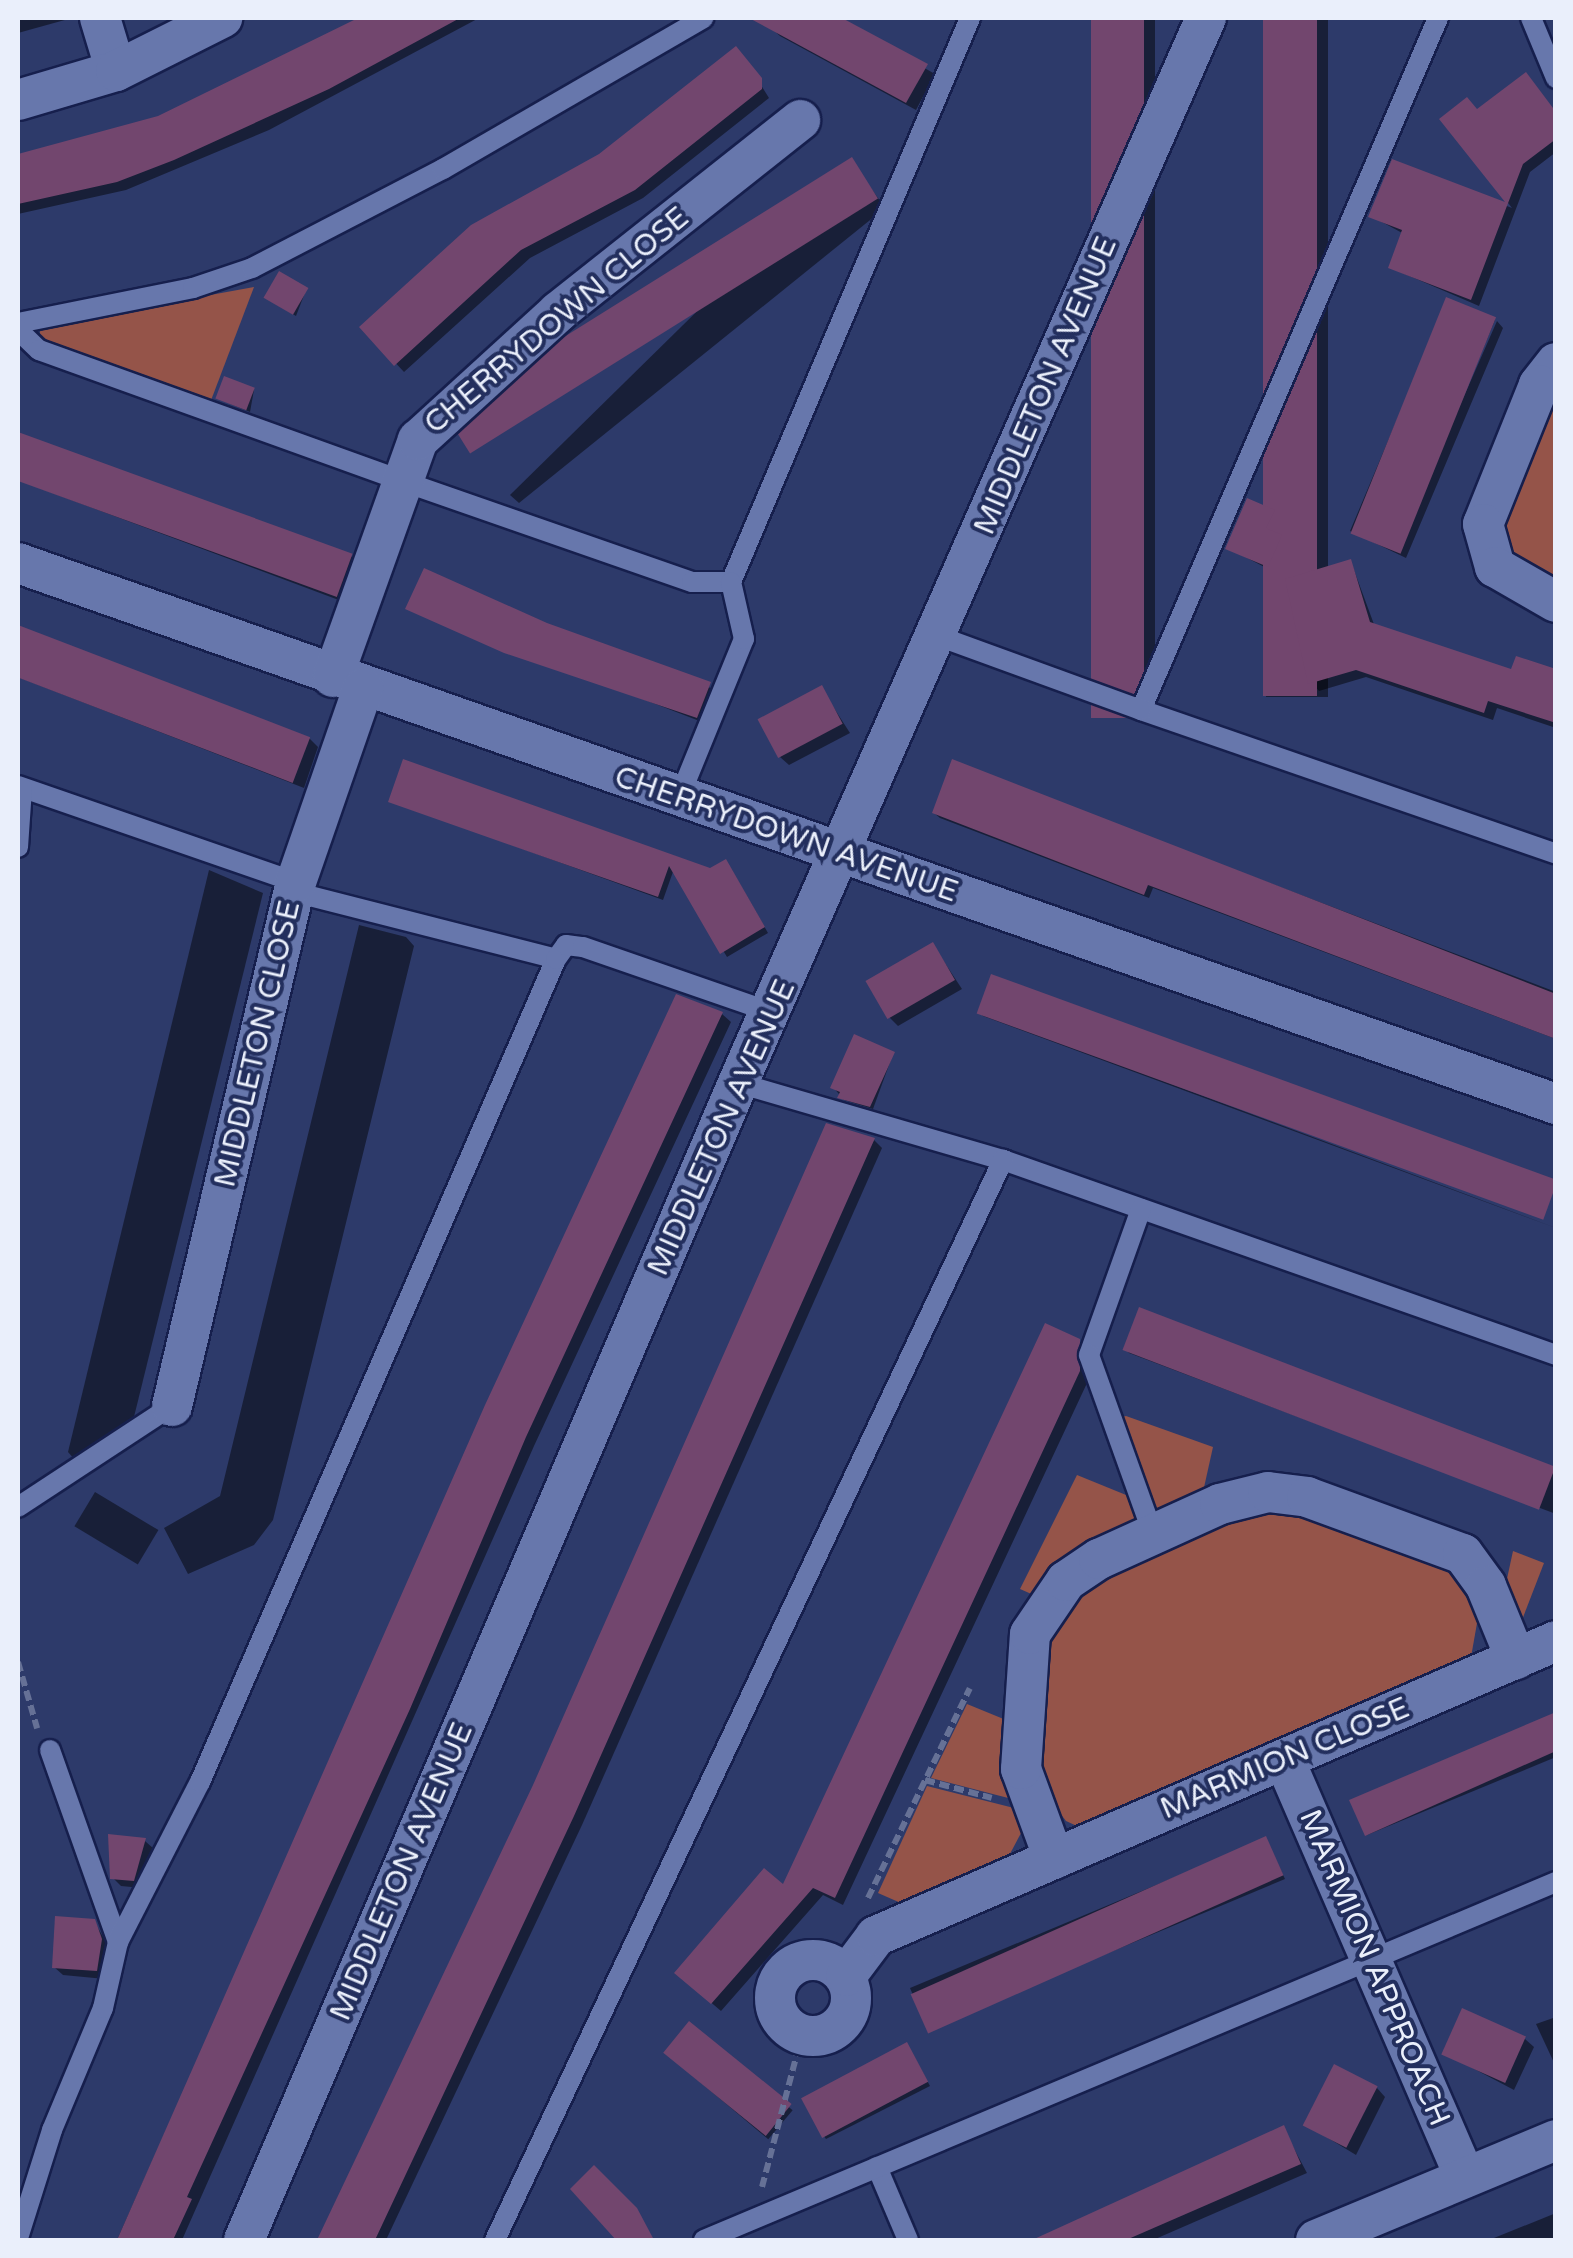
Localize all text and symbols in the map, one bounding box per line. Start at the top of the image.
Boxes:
street label: CHERRYDOWN CLOSE [418,200,696,442]
street label: MIDDLETON AVENUE [967,232,1125,540]
street label: CHERRYDOWN AVENUE [610,759,962,911]
street label: MIDDLETON CLOSE [208,897,308,1191]
street label: MIDDLETON AVENUE [641,975,803,1281]
street label: MARMION CLOSE [1155,1690,1415,1828]
street label: MIDDLETON AVENUE [323,1718,481,2026]
street label: MARMION APPROACH [1291,1805,1457,2131]

